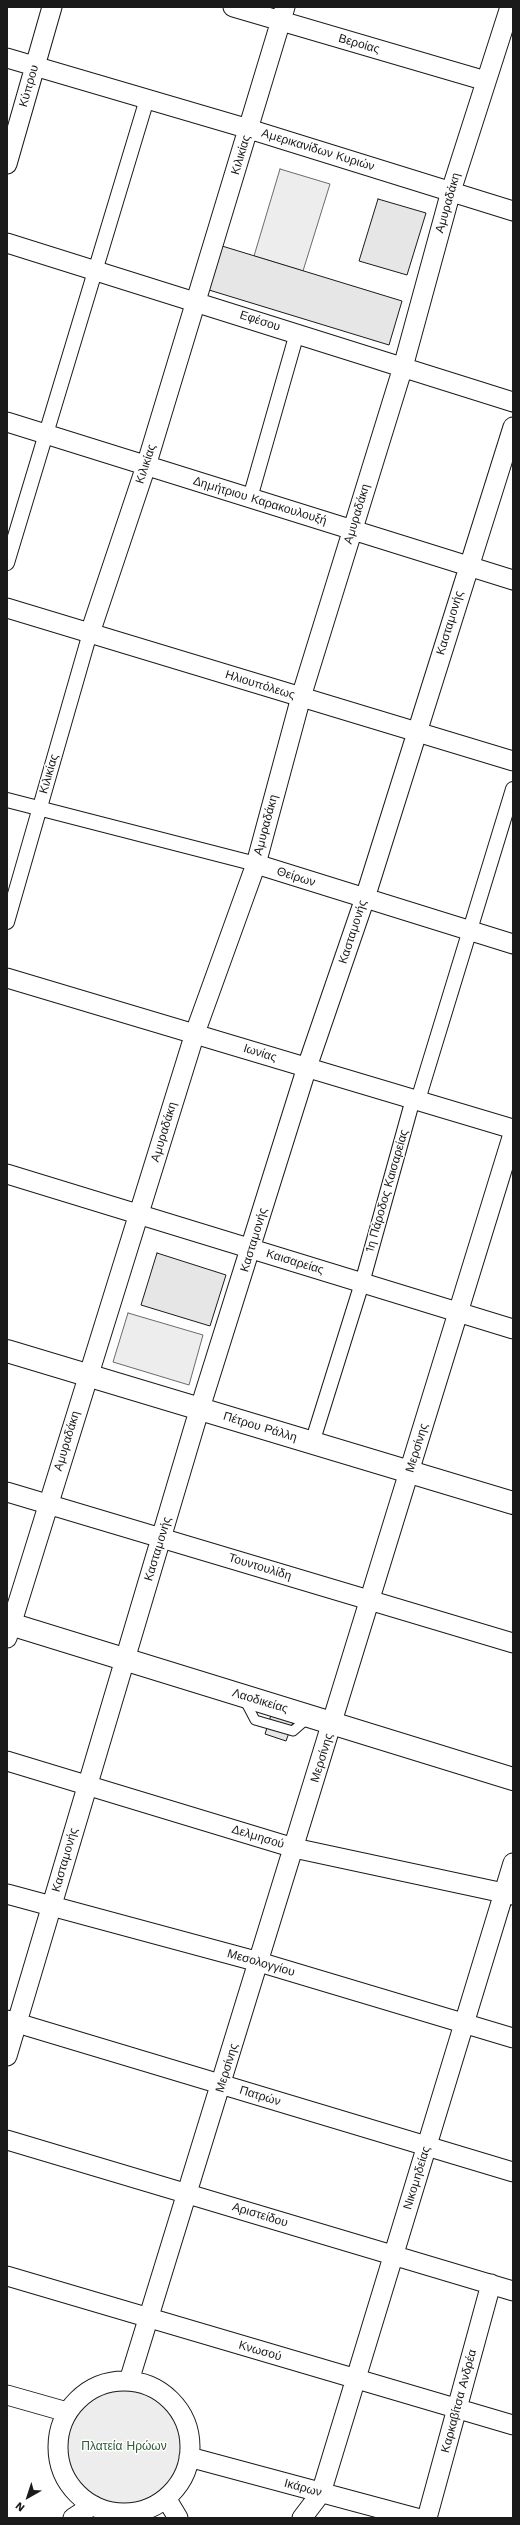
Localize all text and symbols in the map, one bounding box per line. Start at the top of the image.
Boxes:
street label: Βεροίας [337,31,381,57]
street label: Κύπρου [16,63,42,109]
street label: Αμερικανίδων Κυριών [260,126,376,174]
street label: Κιλικίας [228,133,254,177]
street label: Αμυραδάκη [433,171,463,235]
street label: Εφέσου [238,308,282,334]
street label: Κιλικίας [133,442,159,486]
street label: Δημήτριου Καρακουλουξή [191,474,329,528]
street label: Αμυραδάκη [341,482,373,546]
street label: Κασταμονής [433,589,467,657]
street label: Ηλιουπόλεως [223,668,297,702]
street label: Κιλικίας [36,752,62,796]
street label: Αμυραδάκη [251,793,281,857]
street label: Θείρων [275,864,317,890]
street label: Κασταμονής [336,898,370,966]
street label: Ιωνίας [242,1041,278,1065]
street label: Αμυραδάκη [148,1100,180,1164]
street label: 1η Πάροδος Καισαρείας [363,1128,411,1254]
street label: Κασταμονής [237,1206,271,1274]
street label: Καισαρείας [265,1246,325,1278]
street label: Αμυραδάκη [51,1409,83,1473]
street label: Πέτρου Ράλλη [221,1409,299,1445]
street label: Μερσίνης [403,1422,431,1474]
street label: Κασταμονής [141,1515,175,1583]
street label: Τουντουλίδη [227,1551,293,1583]
street label: Λαοδικείας [230,1686,290,1716]
street label: Μερσίνης [308,1732,336,1784]
street label: Δελμησού [230,1822,286,1852]
street label: Κασταμονής [49,1826,81,1894]
street label: Μεσολογγίου [226,1946,296,1980]
street label: Μερσίνης [213,2042,241,2094]
street label: Πατρών [238,2083,282,2109]
street label: Νικομηδείας [401,2145,433,2211]
street label: Αριστείδου [230,2200,290,2230]
street label: Κνωσού [237,2338,283,2364]
street label: Καρκαβίτσα Ανδρέα [438,2348,480,2454]
park label: Πλατεία Ηρώων [81,2439,167,2453]
street label: Ικάρων [283,2476,323,2500]
north arrow [8,2477,48,2517]
text: N [13,2499,27,2514]

